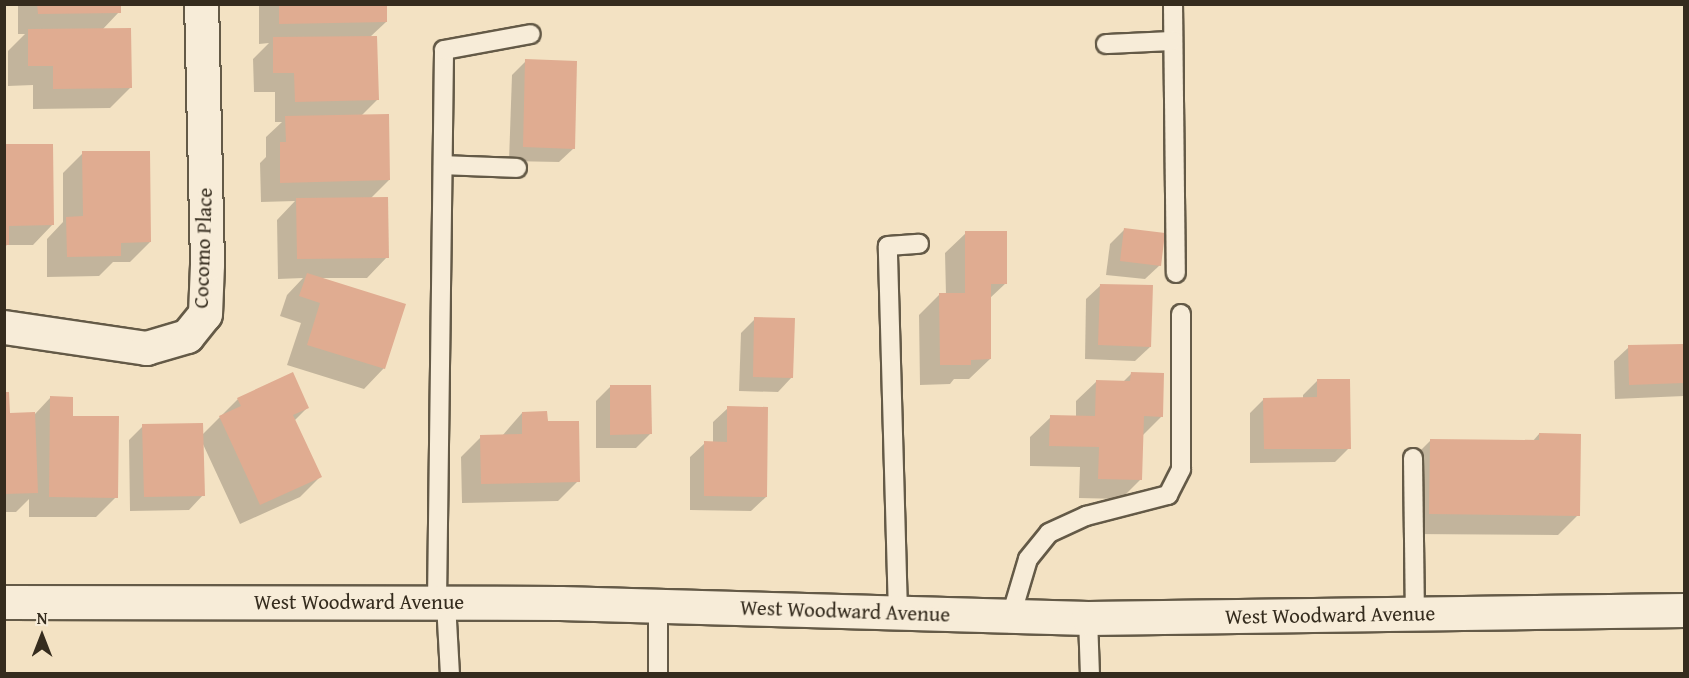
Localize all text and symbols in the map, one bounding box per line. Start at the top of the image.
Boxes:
street label: Cocomo Place [188,187,218,309]
street label: West Woodward Avenue [254,589,464,615]
street label: West Woodward Avenue [739,595,951,627]
street label: West Woodward Avenue [1225,601,1435,629]
north arrow [12,606,72,666]
text: N [37,606,47,630]

